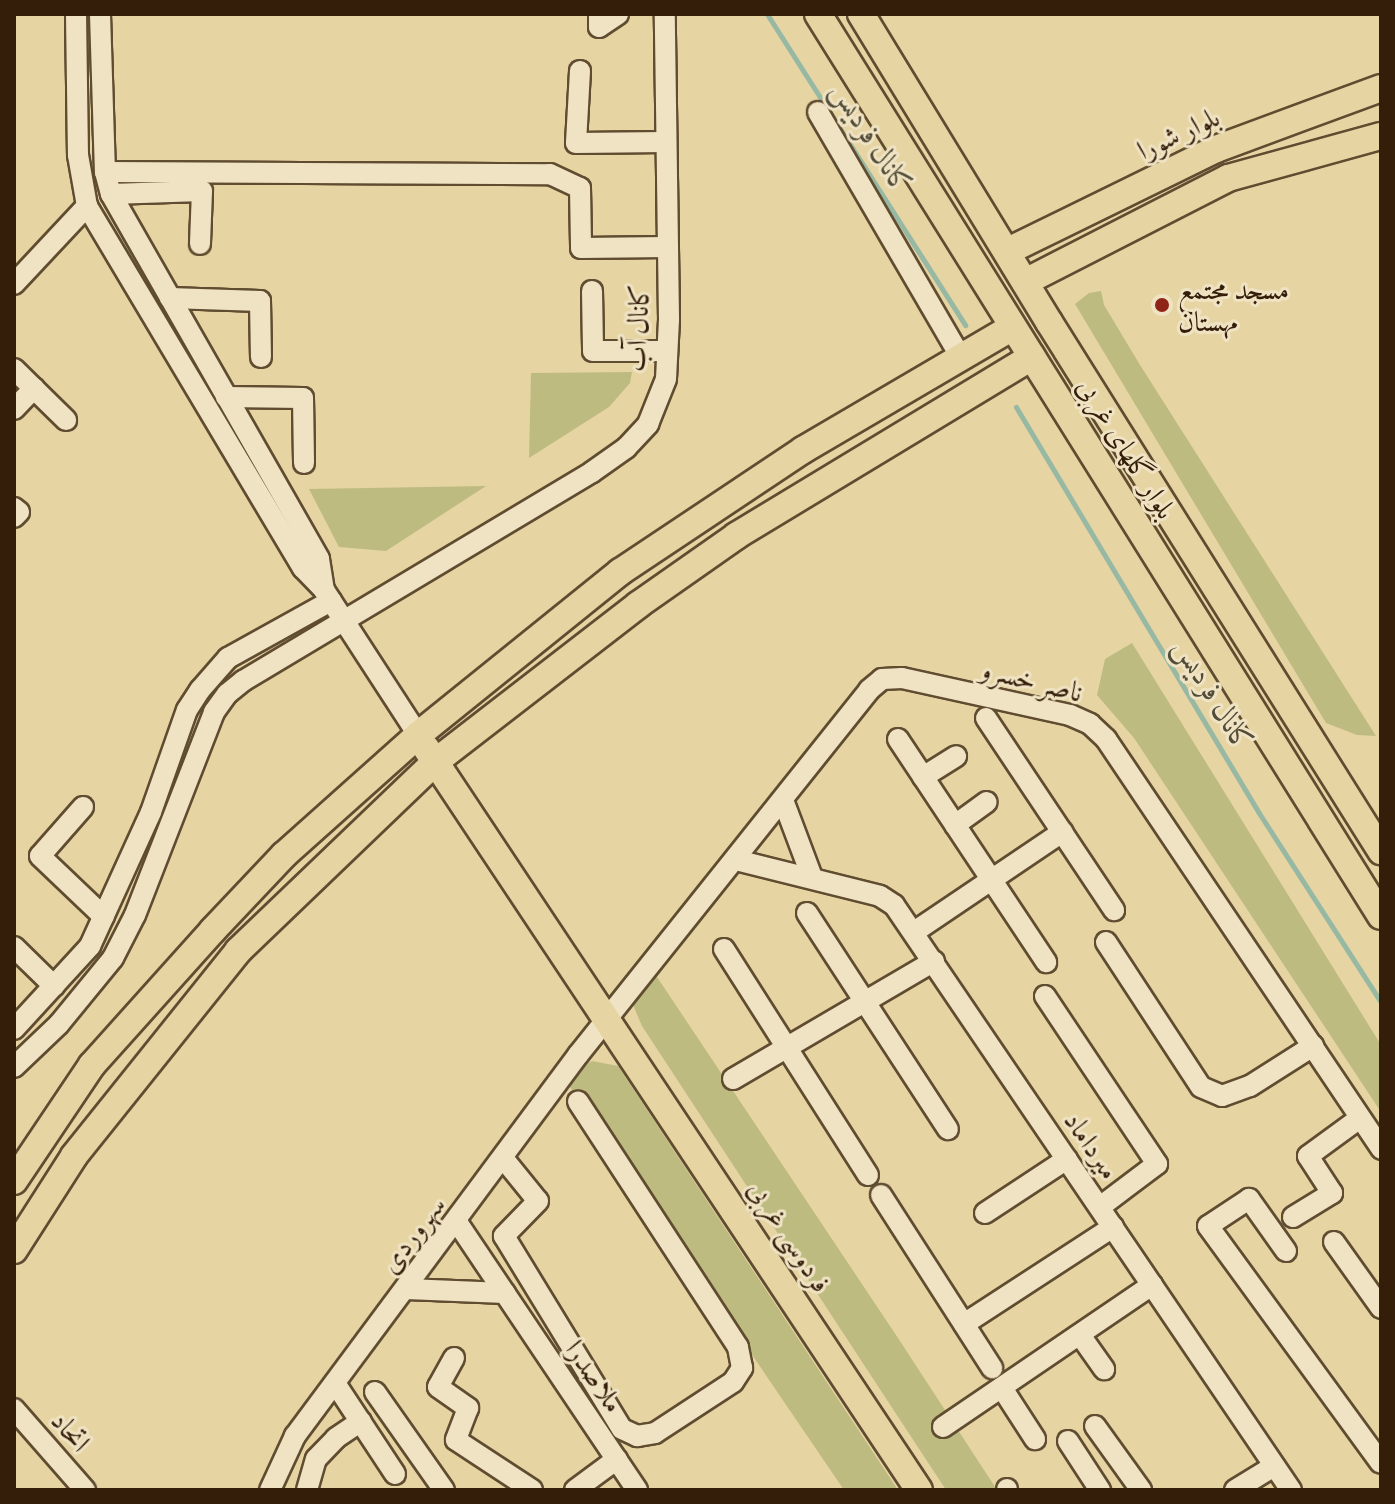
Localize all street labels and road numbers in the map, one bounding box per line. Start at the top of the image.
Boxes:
street label: بلوار شورا [1131,99,1225,167]
street label: کانال آب [618,283,656,373]
street label: بلوار گلهای غربی [1070,371,1184,525]
street label: ناصر خسرو [978,651,1086,709]
street label: میرداماد [1057,1105,1127,1185]
street label: فردوسی غربی [741,1174,839,1298]
street label: سهروردی [372,1189,452,1279]
street label: ملاصدرا [559,1333,631,1419]
street label: اتحاد [44,1404,98,1458]

